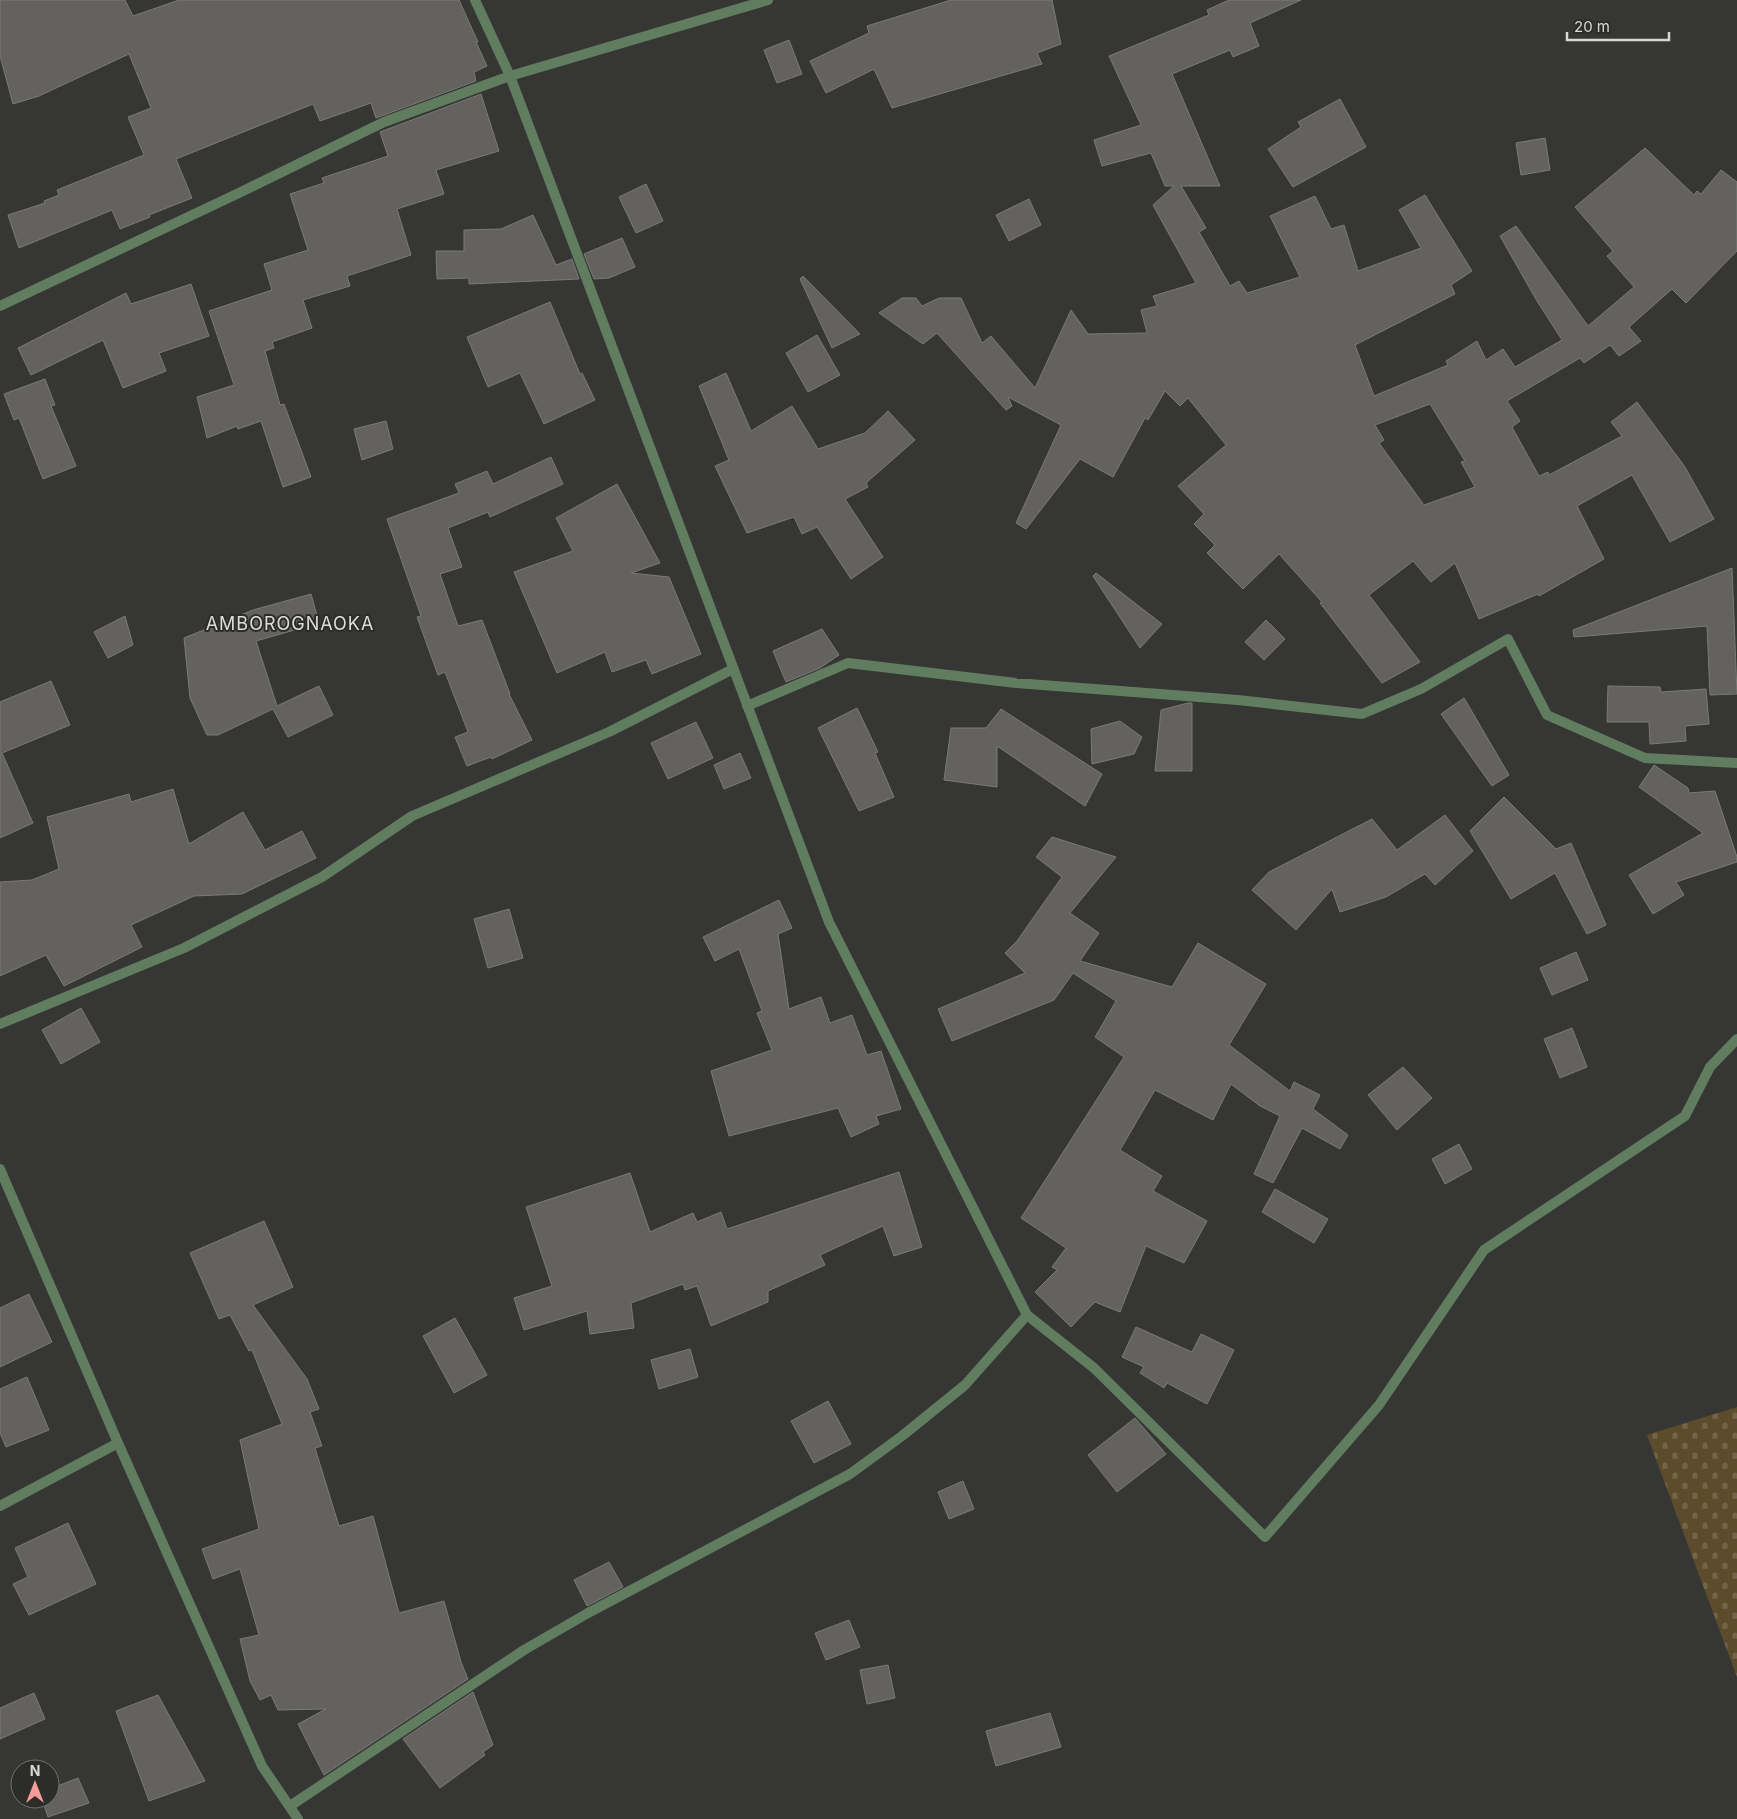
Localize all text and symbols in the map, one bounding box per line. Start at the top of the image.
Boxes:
scale bar [1567,10,1670,42]
text: 20 m [1574,17,1610,36]
district label: AMBOROGNAOKA [206,613,374,634]
north arrow [10,1759,60,1809]
text: N [30,1762,40,1779]

